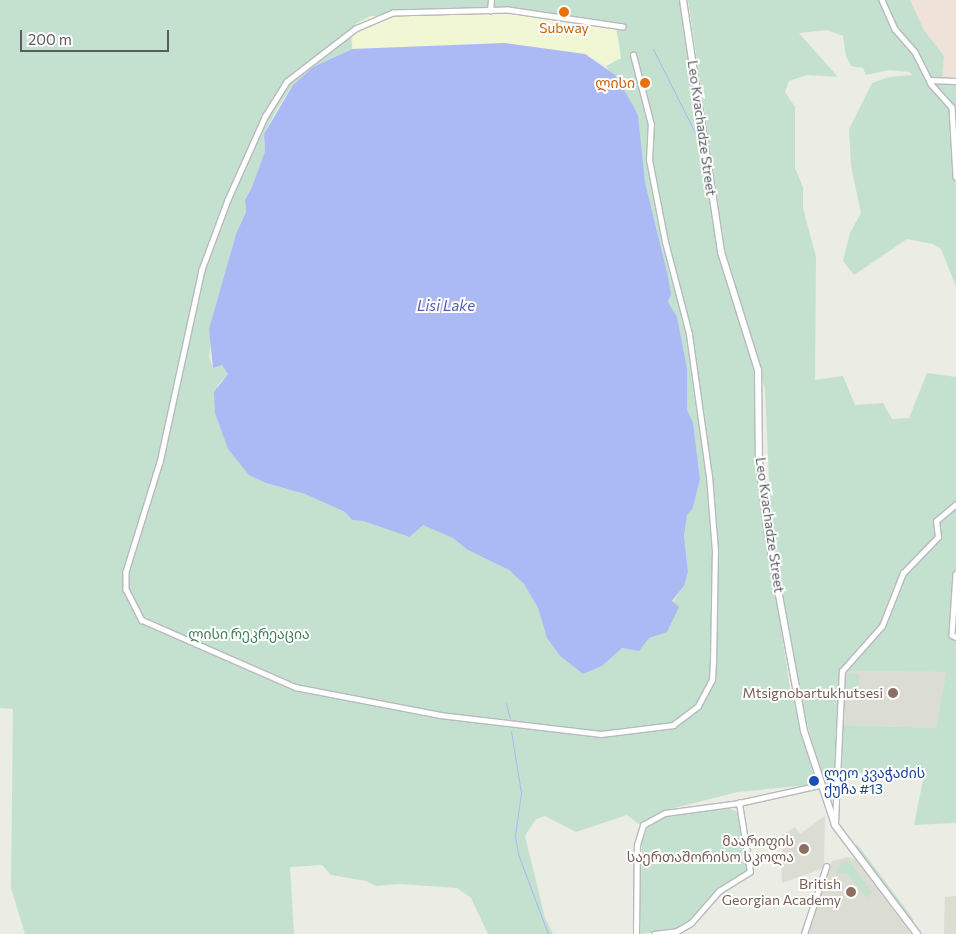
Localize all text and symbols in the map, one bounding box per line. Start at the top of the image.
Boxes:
marker: Subway [558,6,570,18]
scale bar [22,20,171,52]
place label: Subway [539,20,589,36]
text: 200 m [28,30,72,48]
street label: Leo Kvachadze Street [684,59,720,197]
place label: ლისი [595,75,635,91]
marker: ლისი [639,77,651,89]
water label: Lisi Lake [417,297,475,315]
street label: Leo Kvachadze Street [752,456,788,594]
park label: ლისი რეკრეაცია [188,626,310,642]
place label: Mtsignobartukhutsesi [743,685,883,701]
marker: Mtsignobartukhutsesi [887,687,899,699]
place label: ლეო კვაჭაძის ქუჩა #13 [824,765,925,798]
marker: ლეო კვაჭაძის ქუჩა #13 [808,775,820,787]
place label: მაარიფის საერთაშორისო სკოლა [627,833,794,866]
marker: მაარიფის საერთაშორისო სკოლა [798,843,810,855]
place label: British Georgian Academy [722,876,841,909]
marker: British Georgian Academy [845,886,857,898]

